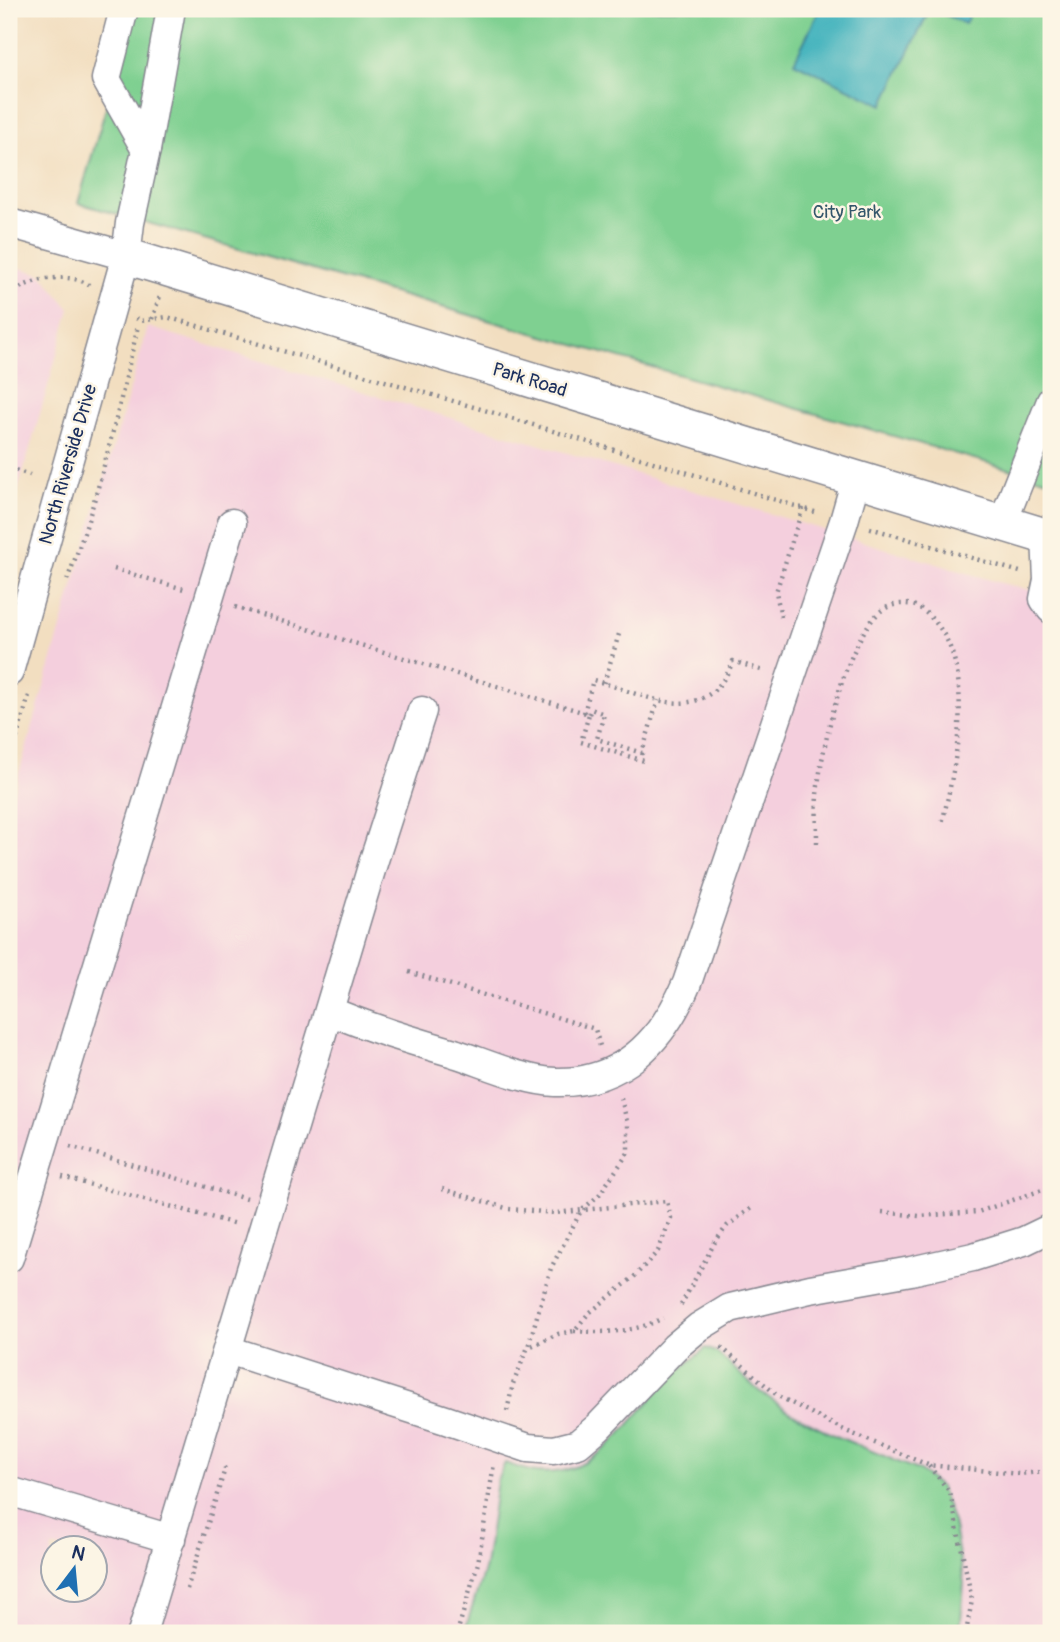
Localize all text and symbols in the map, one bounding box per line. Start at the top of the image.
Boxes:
park label: City Park [813,200,881,224]
street label: Park Road [490,357,570,403]
street label: North Riverside Drive [34,381,102,547]
north arrow [38,1534,108,1604]
text: N [69,1540,88,1567]

